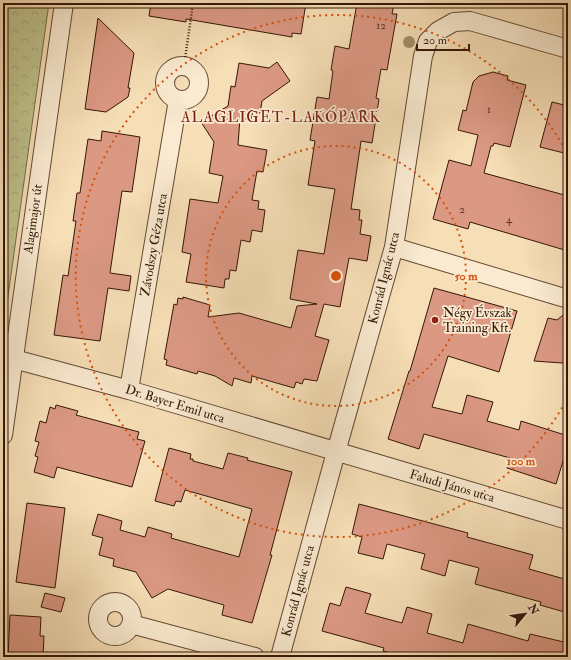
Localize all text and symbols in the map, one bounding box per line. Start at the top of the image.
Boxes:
house number: 12 [376,19,386,32]
scale bar [417,26,469,52]
text: 20 m [423,33,448,48]
house number: 1 [487,103,491,116]
district label: ALAGLIGET-LAKÓPARK [180,106,381,127]
street label: Alagimajor út [20,183,46,256]
street label: Závodszy Géza utca [137,192,172,298]
house number: 2 [459,203,465,216]
house number: 4 [506,213,513,226]
street label: Konrád Ignác utca [365,230,403,326]
centre of rings [329,269,343,283]
text: 50 m [454,269,478,284]
place label: Négy Évszak Training Kft. [443,304,513,336]
marker: Négy Évszak Training Kft. [430,315,440,325]
street label: Dr. Bayer Emil utca [123,381,227,428]
text: 100 m [507,454,536,469]
street label: Faludi János utca [408,466,497,506]
street label: Konrád Ignác utca [278,543,318,639]
north arrow [505,594,545,634]
text: N [525,601,542,618]

